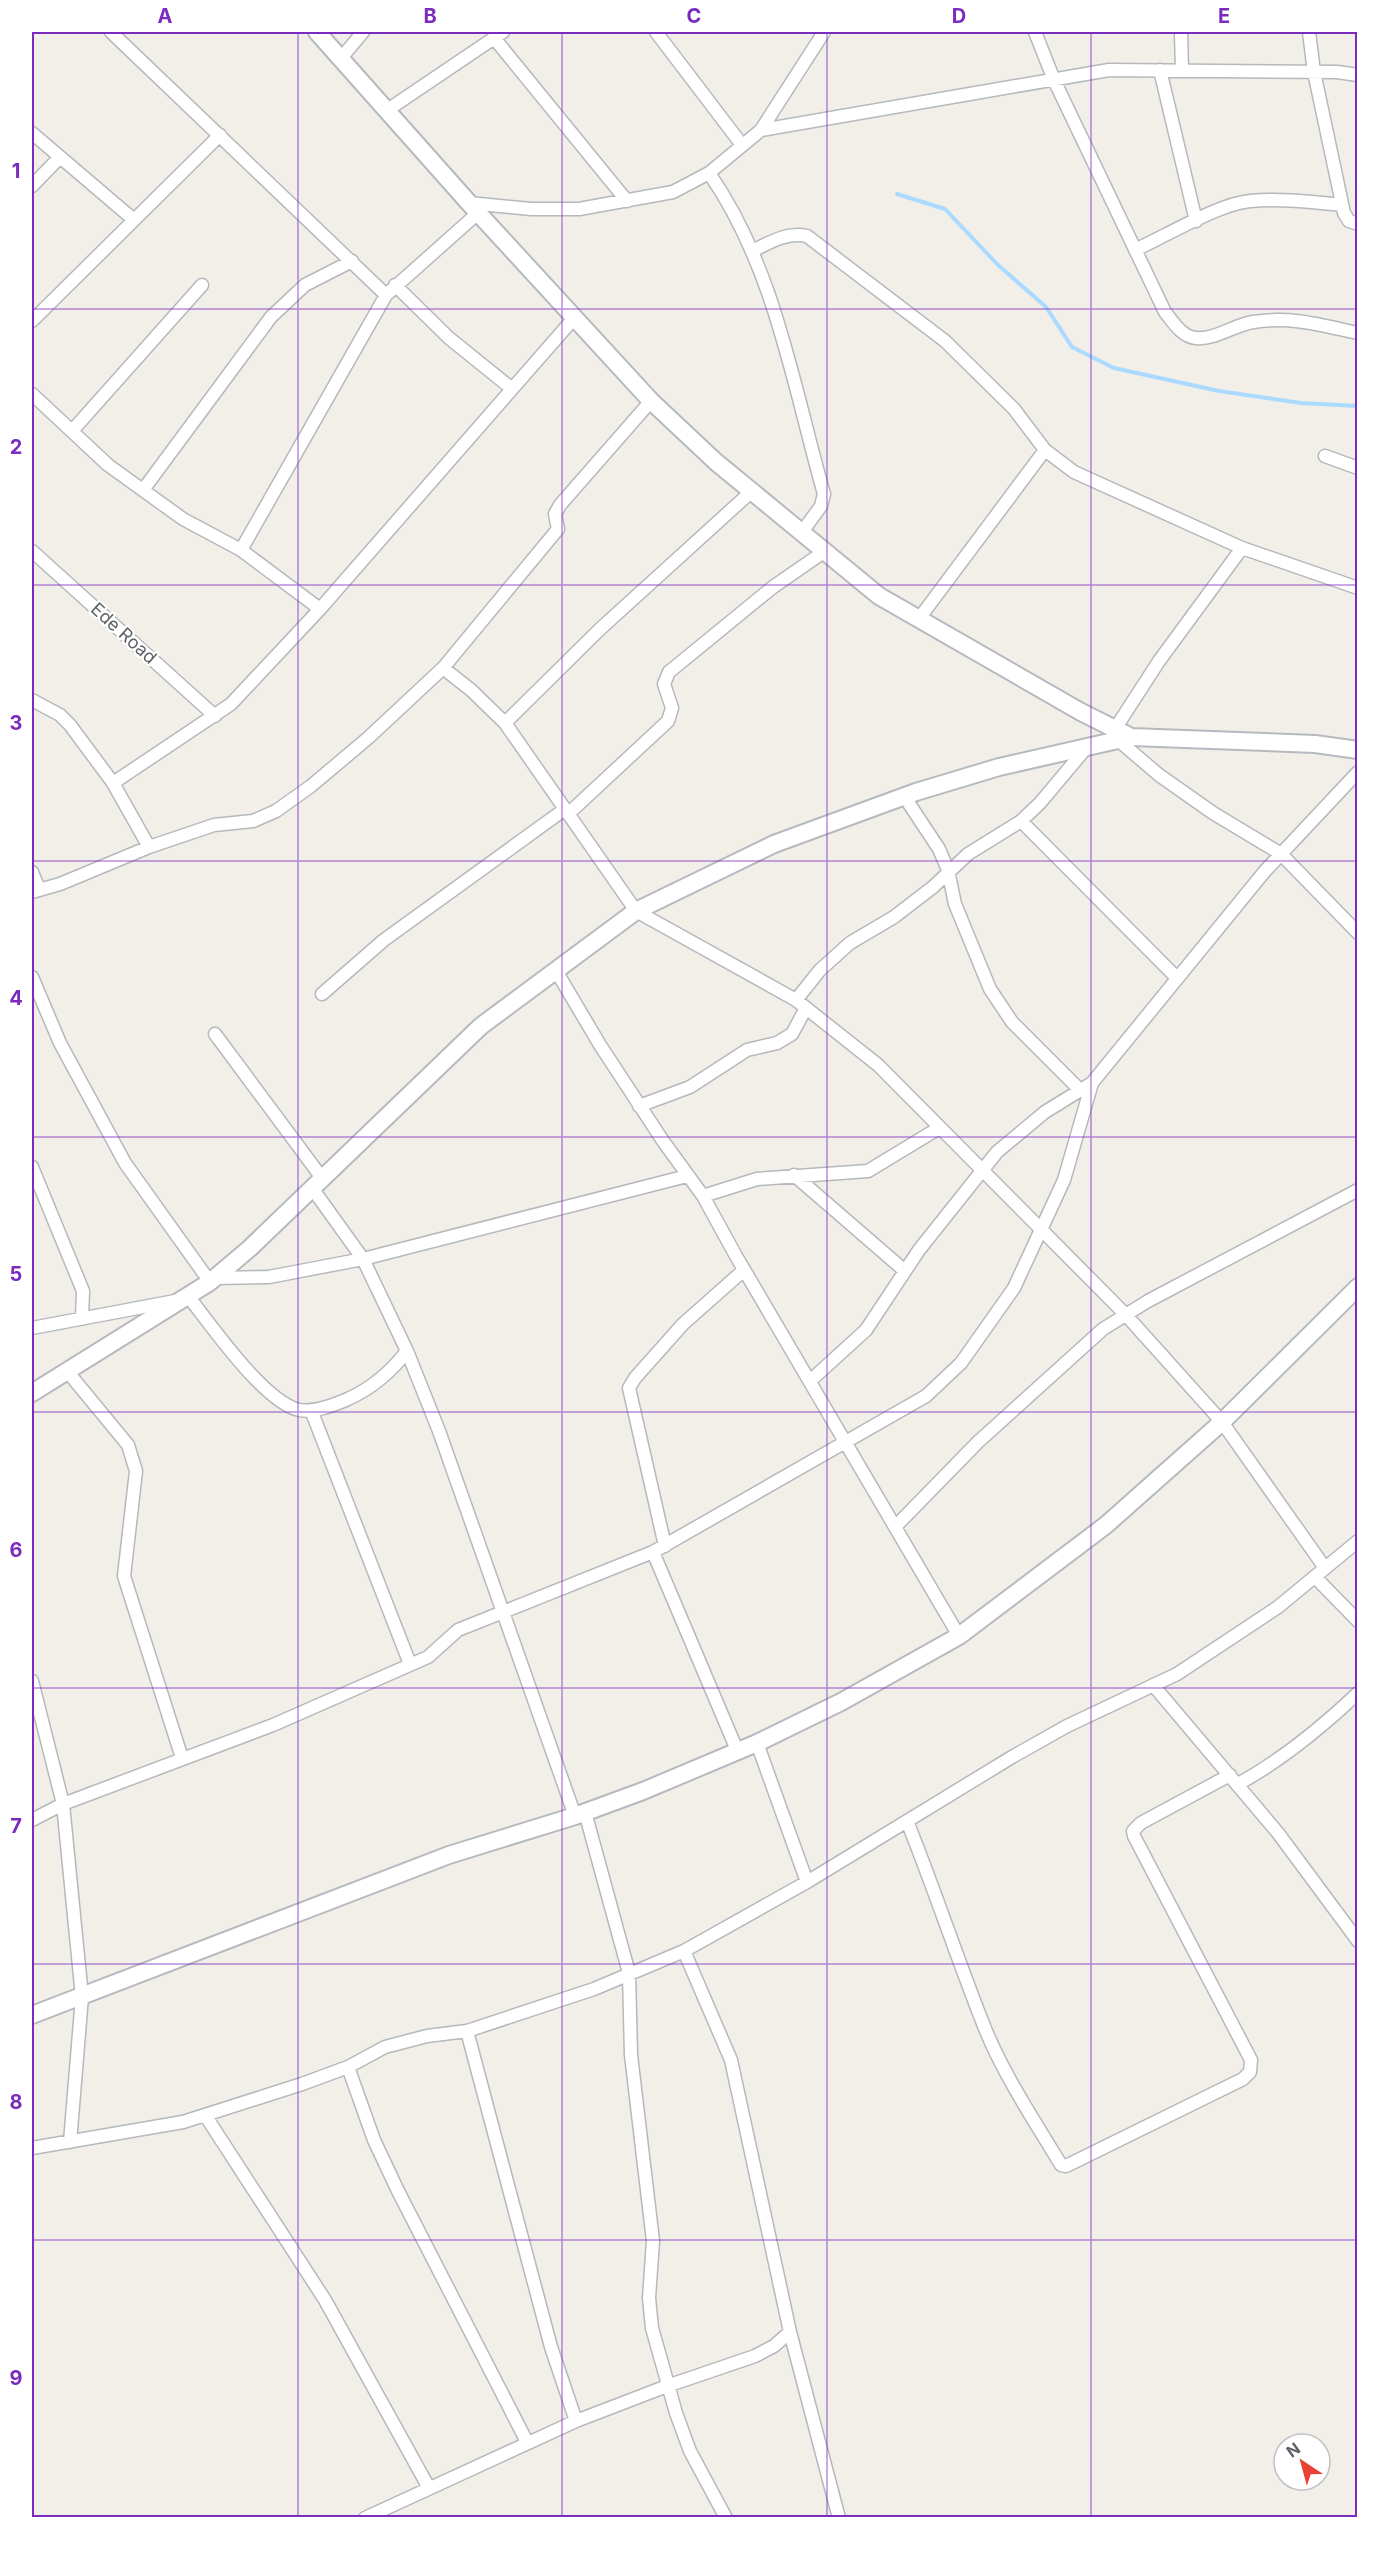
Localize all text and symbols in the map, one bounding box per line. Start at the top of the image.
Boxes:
text: A [158,4,173,28]
text: B [423,4,437,28]
text: C [687,4,701,28]
text: D [952,4,966,28]
text: E [1218,4,1230,28]
text: 1 [12,159,20,183]
text: 2 [10,435,22,459]
street label: Ede Road [87,598,161,668]
text: 3 [10,711,22,735]
text: 4 [9,986,23,1010]
text: 5 [10,1262,22,1286]
text: 6 [10,1538,23,1562]
text: 7 [10,1814,22,1838]
text: 8 [9,2090,23,2114]
text: 9 [10,2366,23,2390]
north arrow [1272,2432,1332,2492]
text: N [1282,2438,1304,2462]

